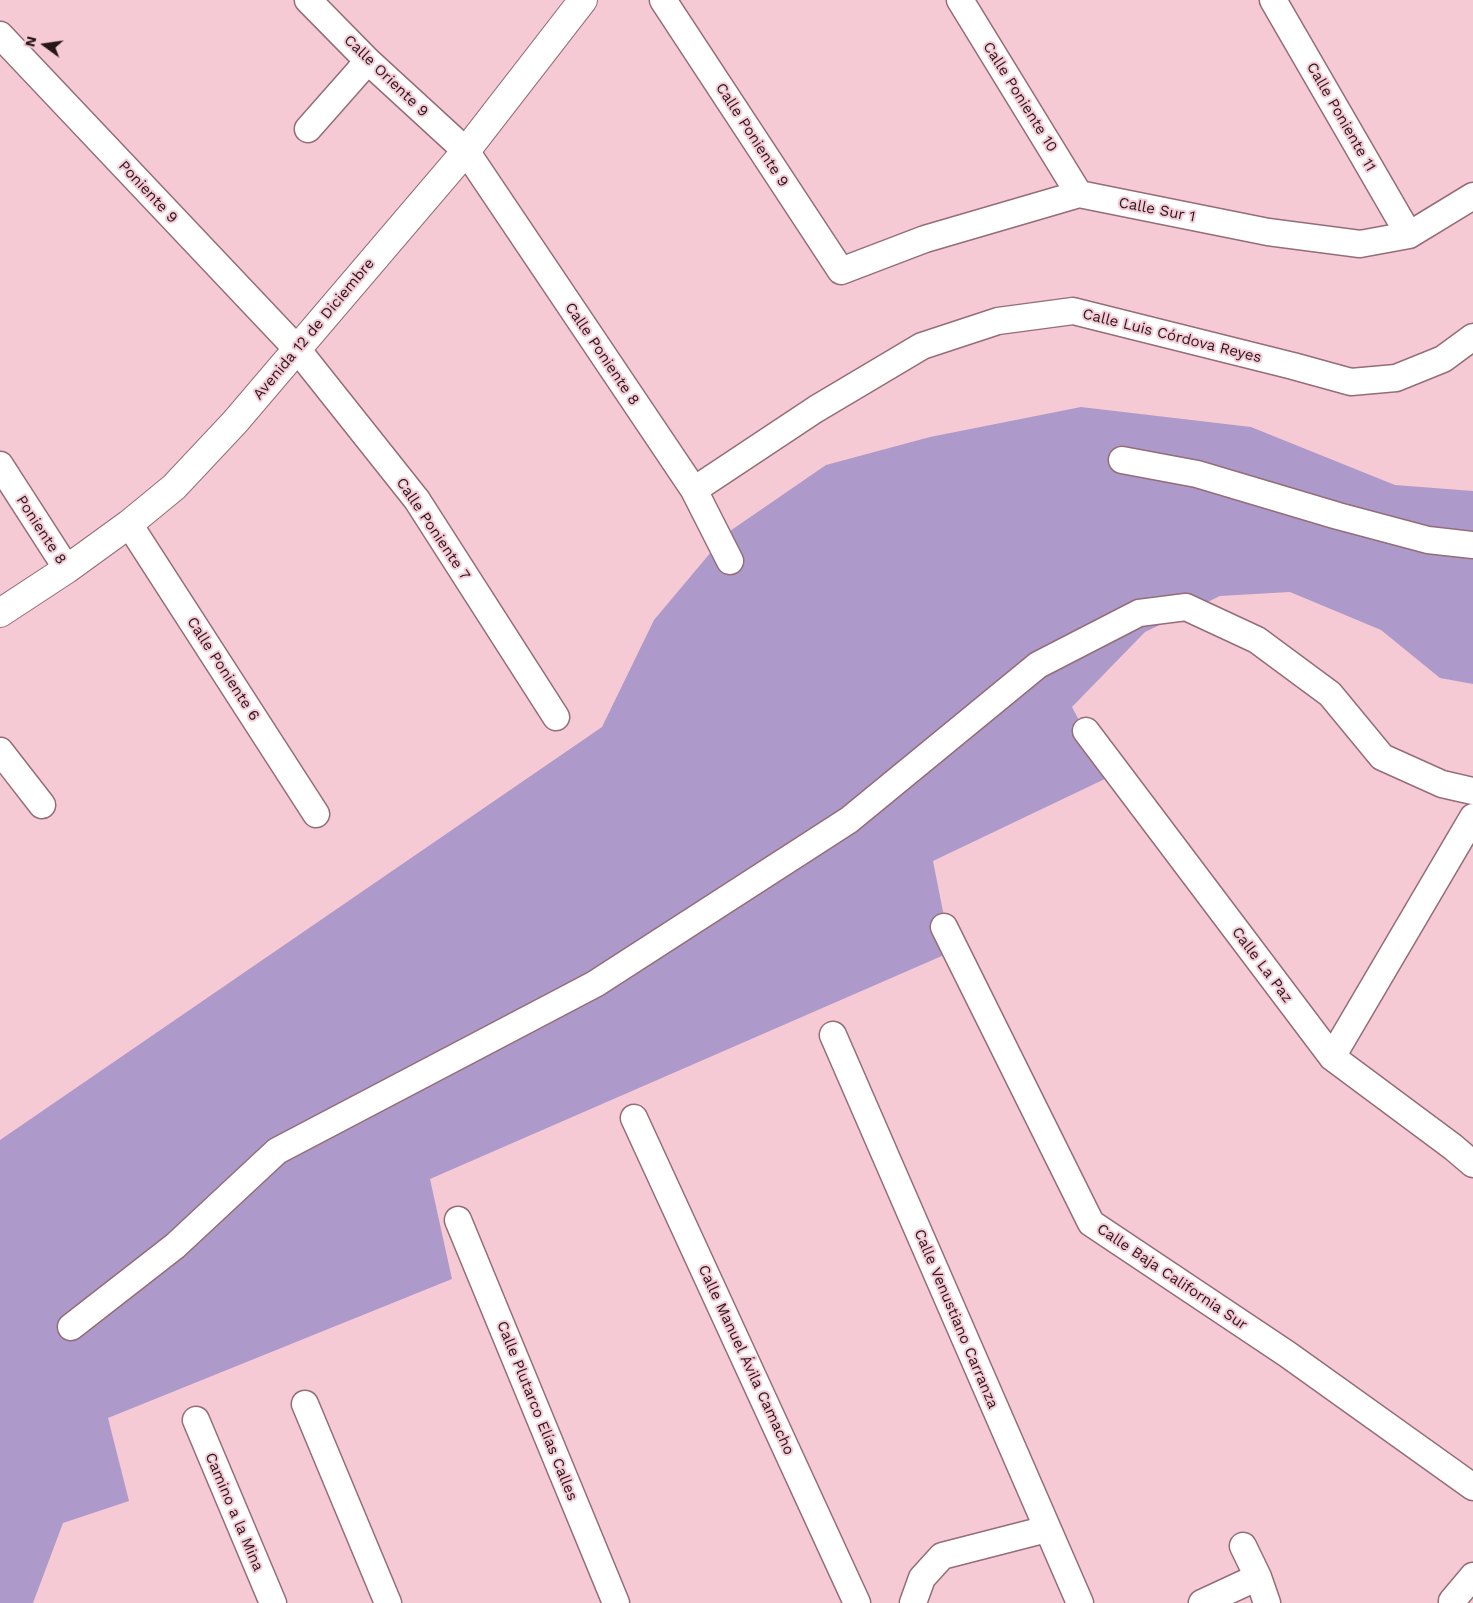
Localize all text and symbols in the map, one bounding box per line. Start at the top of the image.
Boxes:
north arrow [20,20,70,70]
street label: Calle Oriente 9 [340,31,432,121]
text: N [21,34,39,48]
street label: Calle Poniente 10 [979,39,1061,155]
street label: Calle Poniente 11 [1303,59,1379,175]
street label: Calle Poniente 9 [712,80,792,190]
street label: Poniente 9 [115,157,181,227]
street label: Calle Sur 1 [1117,194,1197,226]
street label: Avenida 12 de Diciembre [250,255,378,403]
street label: Calle Poniente 8 [561,299,643,409]
street label: Calle Luis Córdova Reyes [1081,305,1263,367]
street label: Calle Poniente 7 [392,475,474,583]
street label: Poniente 8 [12,492,70,568]
street label: Calle Poniente 6 [183,614,263,724]
street label: Calle La Paz [1228,924,1296,1006]
street label: Calle Baja California Sur [1093,1220,1251,1334]
street label: Calle Venustiano Carranza [910,1227,1002,1411]
street label: Calle Manuel Ávila Camacho [694,1262,798,1458]
street label: Calle Plutarco Elías Calles [493,1319,581,1503]
street label: Camino a la Mina [201,1450,267,1574]

